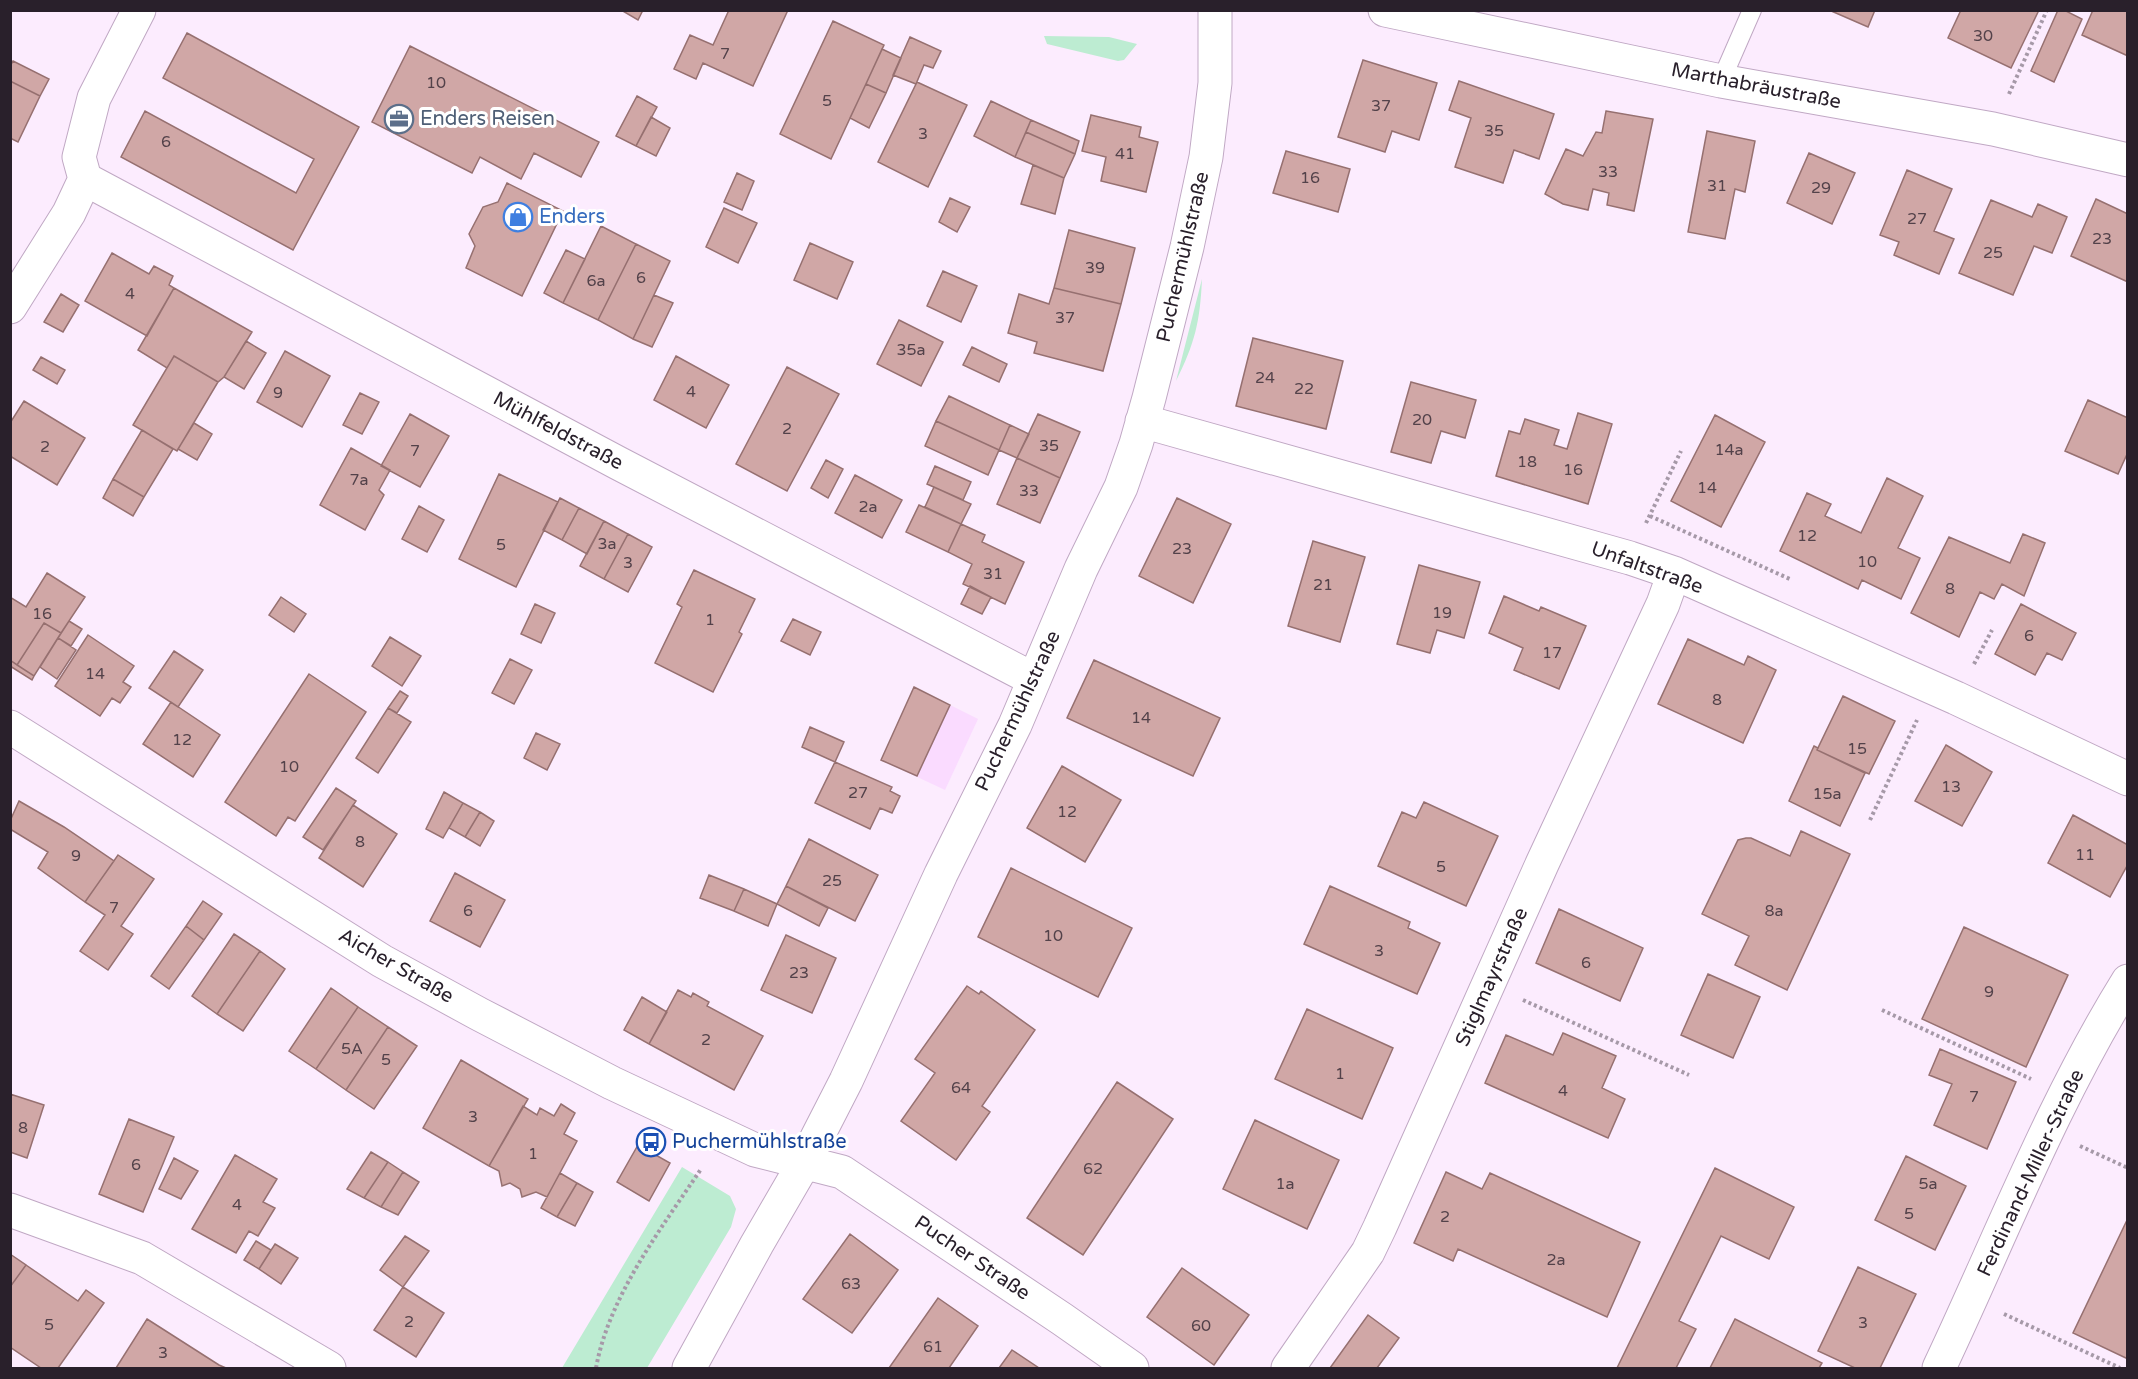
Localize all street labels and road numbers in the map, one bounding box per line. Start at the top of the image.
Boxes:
street label: Marthabräustraße [1669,58,1843,114]
street label: Puchermühlstraße [1152,169,1214,345]
street label: Mühlfeldstraße [489,387,627,475]
street label: Unfaltstraße [1588,537,1706,599]
street label: Puchermühlstraße [970,627,1066,795]
street label: Stiglmayrstraße [1451,904,1533,1050]
street label: Aicher Straße [334,923,458,1009]
street label: Ferdinand-Miller-Straße [1972,1066,2090,1280]
street label: Pucher Straße [910,1210,1034,1306]

